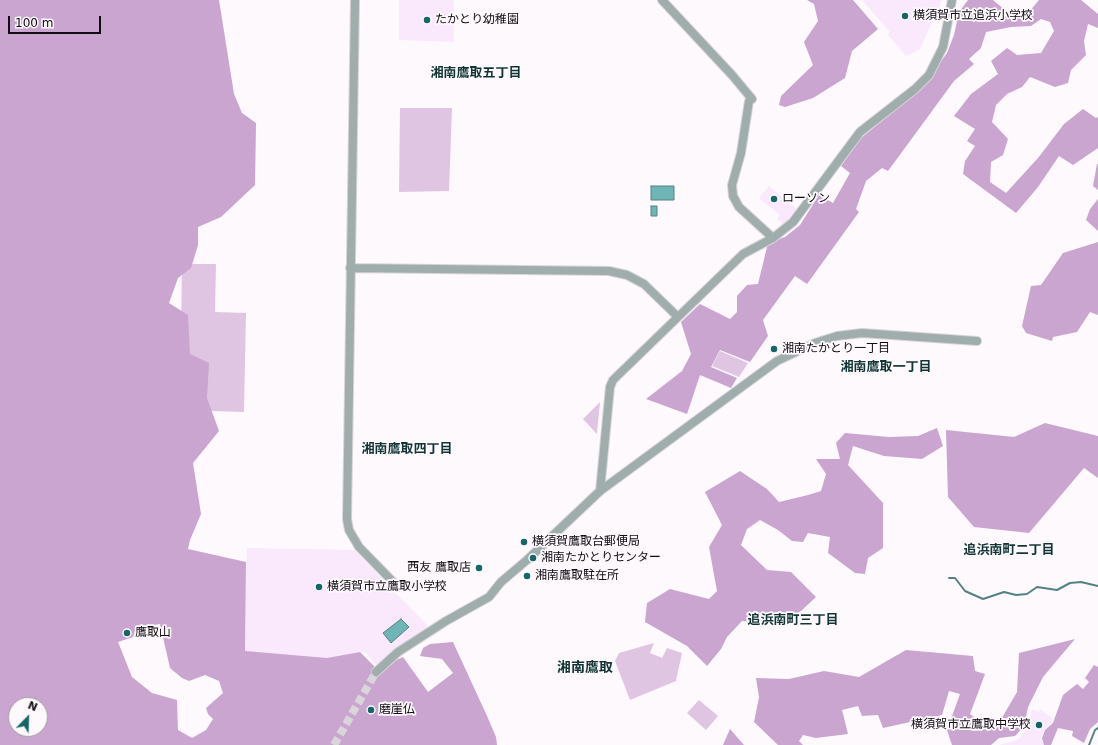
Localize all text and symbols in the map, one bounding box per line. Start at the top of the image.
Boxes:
scale bar [10,8,103,34]
place label: 横須賀市立追浜小学校 [913,9,1033,23]
marker: 横須賀市立追浜小学校 [900,11,910,21]
place label: たかとり幼稚園 [435,13,519,27]
marker: たかとり幼稚園 [422,15,432,25]
text: 100 m [15,16,53,30]
district label: 湘南鷹取五丁目 [431,66,521,82]
place label: ローソン [782,192,830,206]
marker: ローソン [769,194,779,204]
place label: 湘南たかとり一丁目 [782,342,890,356]
marker: 湘南たかとり一丁目 [769,344,779,354]
district label: 湘南鷹取一丁目 [841,360,931,376]
district label: 湘南鷹取四丁目 [362,442,452,458]
place label: 横須賀鷹取台郵便局 [532,535,640,549]
marker: 横須賀鷹取台郵便局 [519,537,529,547]
district label: 追浜南町二丁目 [964,543,1054,559]
place label: 湘南たかとりセンター [541,551,661,565]
marker: 湘南たかとりセンター [528,553,538,563]
place label: 西友 鷹取店 [407,561,471,575]
marker: 西友 鷹取店 [474,563,484,573]
place label: 湘南鷹取駐在所 [535,569,619,583]
marker: 湘南鷹取駐在所 [522,571,532,581]
place label: 横須賀市立鷹取小学校 [327,580,447,594]
marker: 横須賀市立鷹取小学校 [314,582,324,592]
district label: 追浜南町三丁目 [748,613,838,629]
place label: 鷹取山 [135,626,171,640]
marker: 鷹取山 [122,628,132,638]
district label: 湘南鷹取 [557,660,613,676]
north arrow [8,697,48,737]
text: N [26,699,39,714]
place label: 磨崖仏 [379,703,415,717]
marker: 磨崖仏 [366,705,376,715]
place label: 横須賀市立鷹取中学校 [911,718,1031,732]
marker: 横須賀市立鷹取中学校 [1034,720,1044,730]

